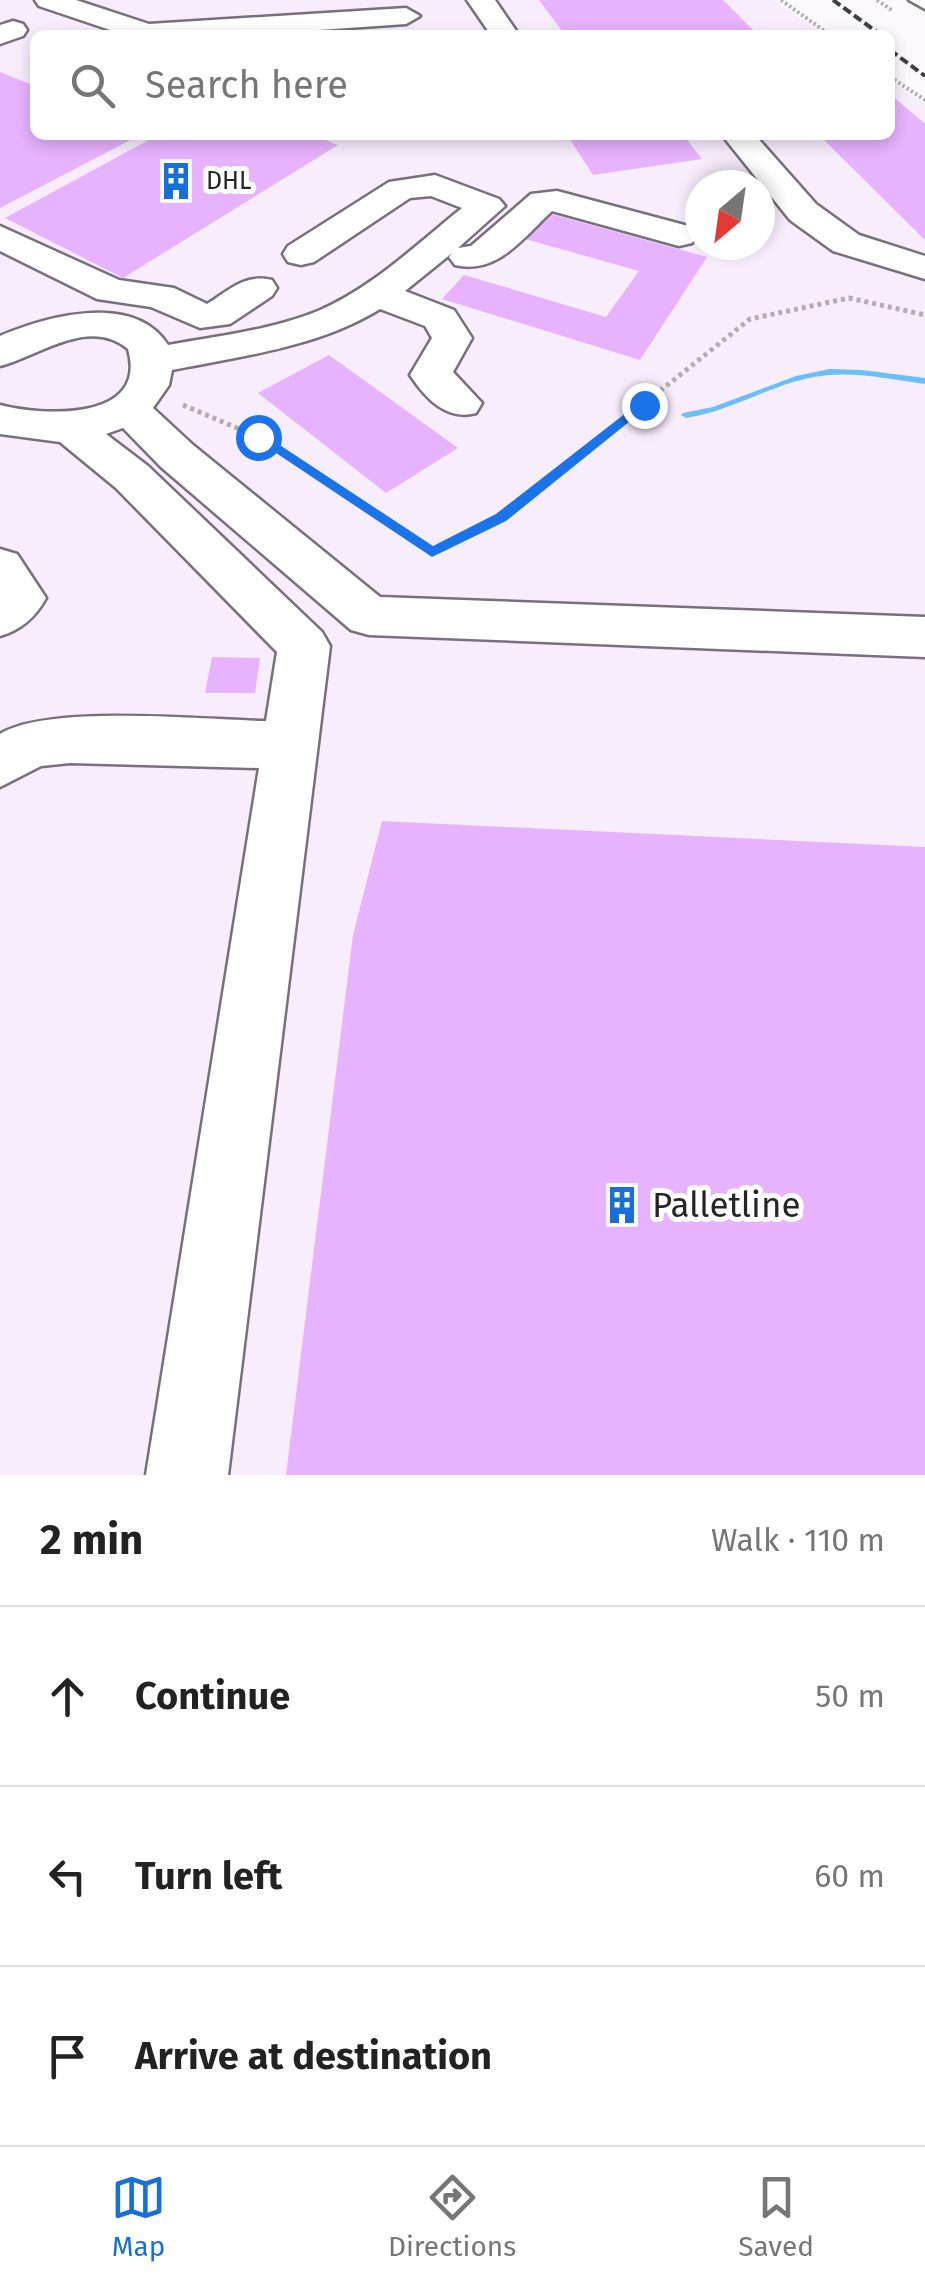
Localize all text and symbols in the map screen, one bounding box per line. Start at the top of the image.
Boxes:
search box [30,30,895,140]
icon: search [65,58,120,113]
text: Search here [145,62,348,108]
building icon: DHL [155,160,197,202]
place label: DHL [206,166,252,196]
north arrow [685,170,775,260]
route end [622,383,668,429]
route start [236,415,282,461]
building icon: Palletline [601,1184,643,1226]
place label: Palletline [652,1184,801,1226]
text: 2 min [40,1515,143,1565]
text: Walk · 110 m [711,1521,885,1559]
icon: ahead [40,1669,95,1724]
text: Continue [135,1673,290,1719]
text: 50 m [815,1677,885,1715]
icon: left [40,1849,95,1904]
text: Turn left [135,1853,282,1899]
text: 60 m [814,1857,885,1895]
icon: arrive [40,2029,95,2084]
text: Arrive at destination [135,2033,492,2079]
tab: Map [111,2170,166,2263]
tab: Directions [388,2170,516,2263]
tab: Saved [738,2170,814,2263]

